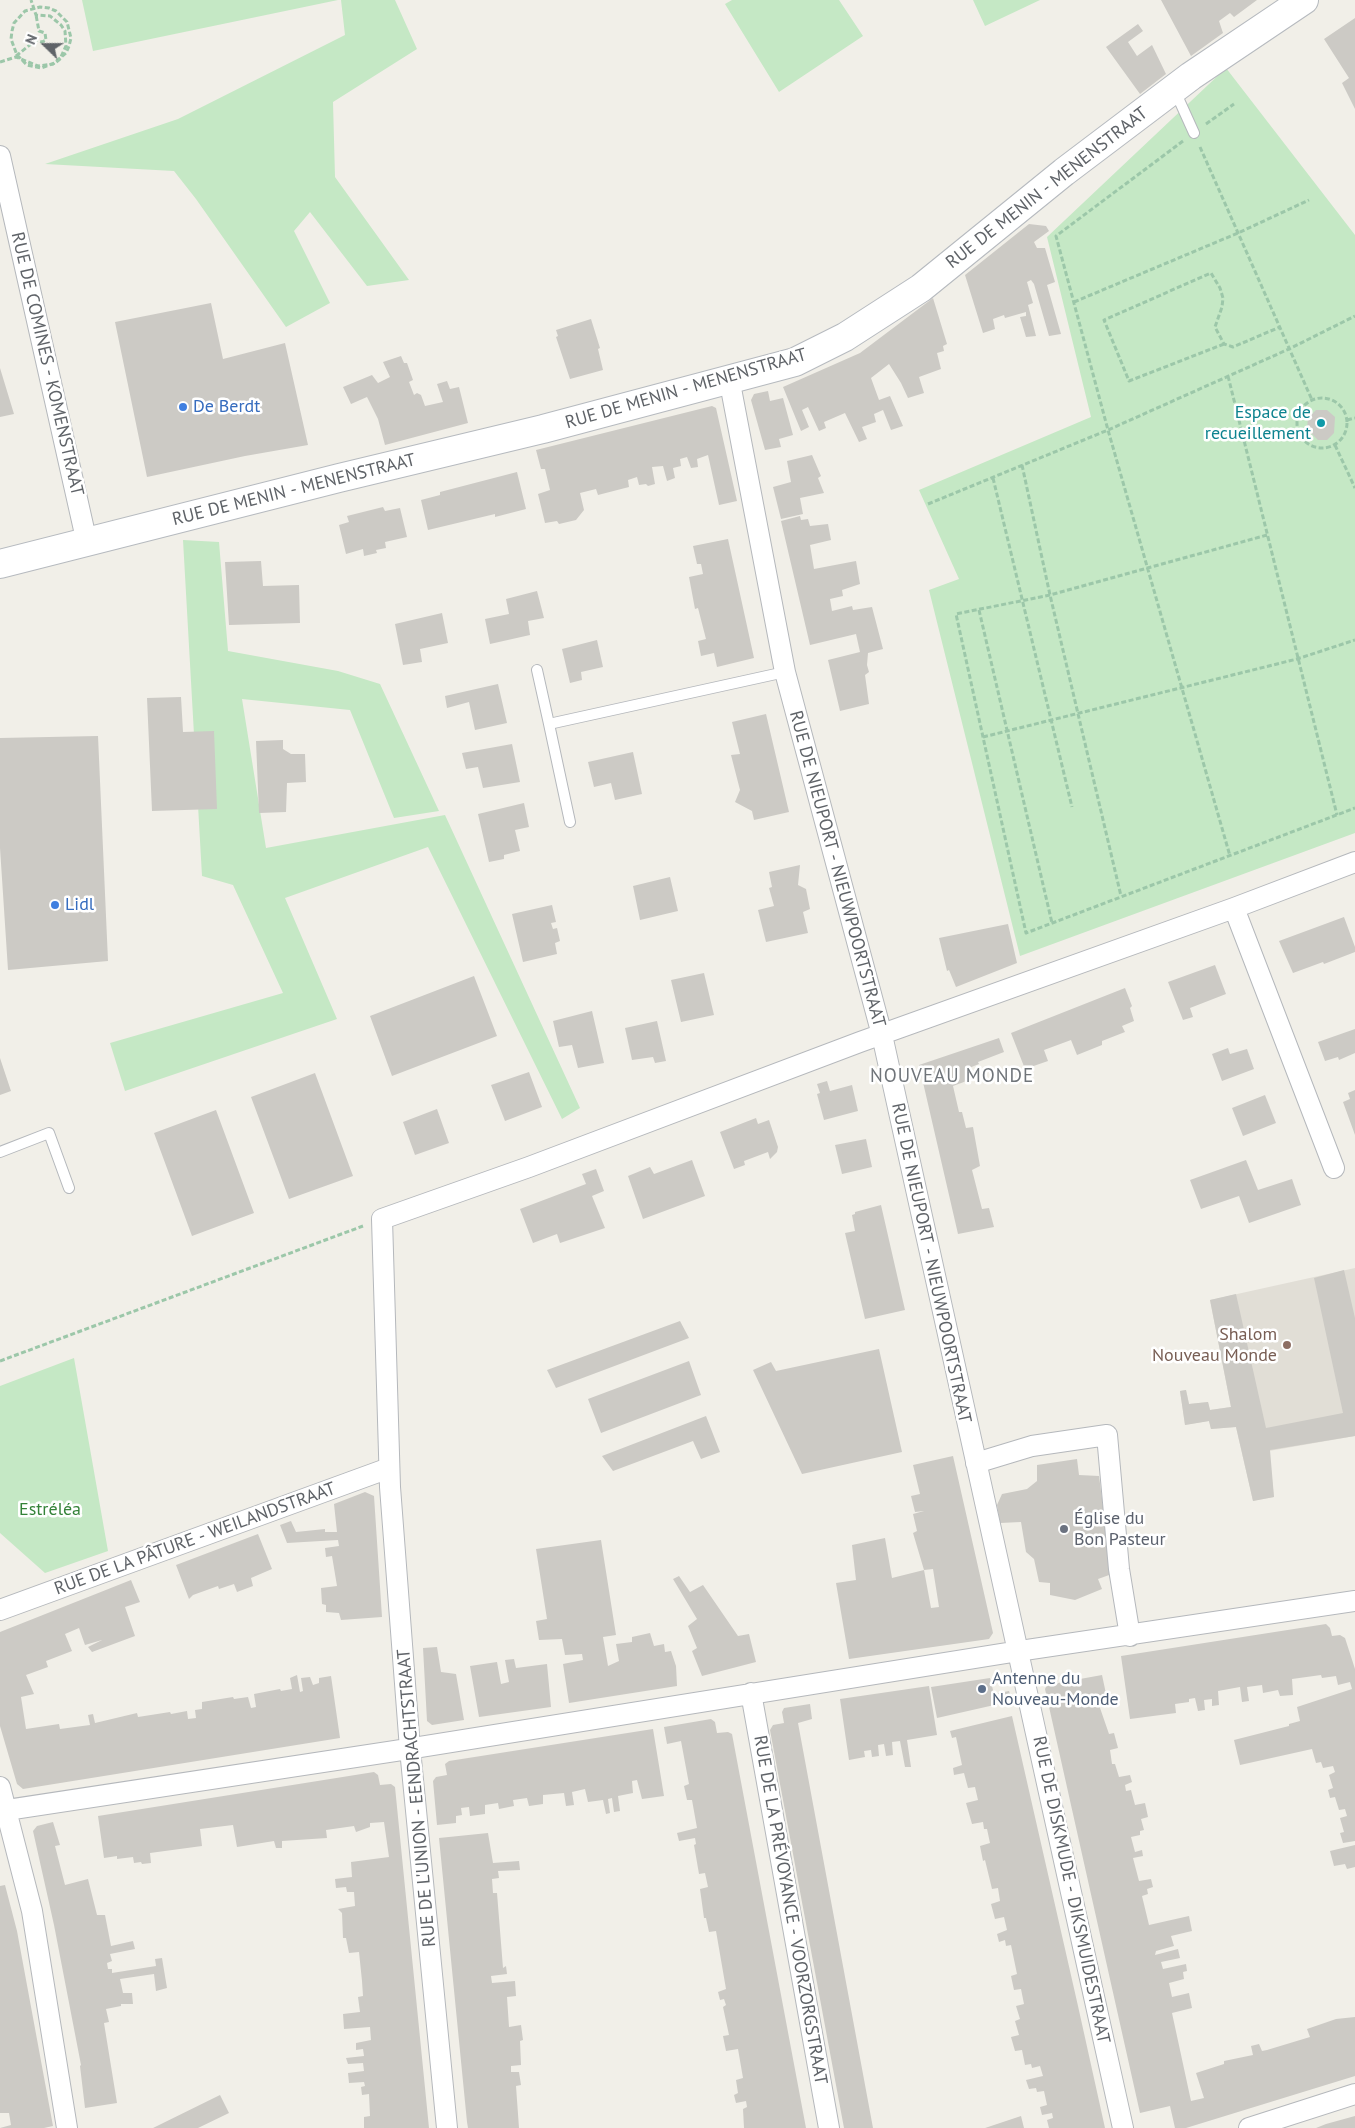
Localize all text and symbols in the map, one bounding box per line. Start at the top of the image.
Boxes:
north arrow [20,20,70,70]
text: N [21,32,41,47]
street label: RUE DE MENIN - MENENSTRAAT [942,103,1152,273]
street label: RUE DE COMINES - KOMENSTRAAT [6,230,88,498]
street label: RUE DE MENIN - MENENSTRAAT [563,344,809,434]
place label: De Berdt [193,396,260,418]
marker: De Berdt [177,401,189,413]
place label: Espace de recueillement [1205,402,1311,444]
marker: Espace de recueillement [1315,417,1327,429]
street label: RUE DE MENIN - MENENSTRAAT [170,449,418,531]
street label: RUE DE NIEUPORT - NIEUWPOORTSTRAAT [784,708,890,1030]
place label: Lidl [65,894,94,916]
marker: Lidl [49,899,61,911]
district label: NOUVEAU MONDE [868,1066,1036,1088]
street label: RUE DE NIEUPORT - NIEUWPOORTSTRAAT [886,1101,976,1425]
place label: Shalom Nouveau Monde [1152,1324,1277,1366]
marker: Shalom Nouveau Monde [1281,1339,1293,1351]
street label: RUE DE LA PÂTURE - WEILANDSTRAAT [51,1478,339,1600]
park label: Estréléa [19,1499,81,1521]
place label: Église du Bon Pasteur [1074,1508,1166,1550]
marker: Église du Bon Pasteur [1058,1523,1070,1535]
street label: RUE DE L'UNION - EENDRACHTSTRAAT [393,1648,441,1948]
place label: Antenne du Nouveau-Monde [992,1668,1119,1710]
marker: Antenne du Nouveau-Monde [976,1683,988,1695]
street label: RUE DE LA PRÉVOYANCE - VOORZORGSTRAAT [749,1734,831,2086]
street label: RUE DE DISKMUDE - DIKSMUIDESTRAAT [1028,1734,1114,2046]

